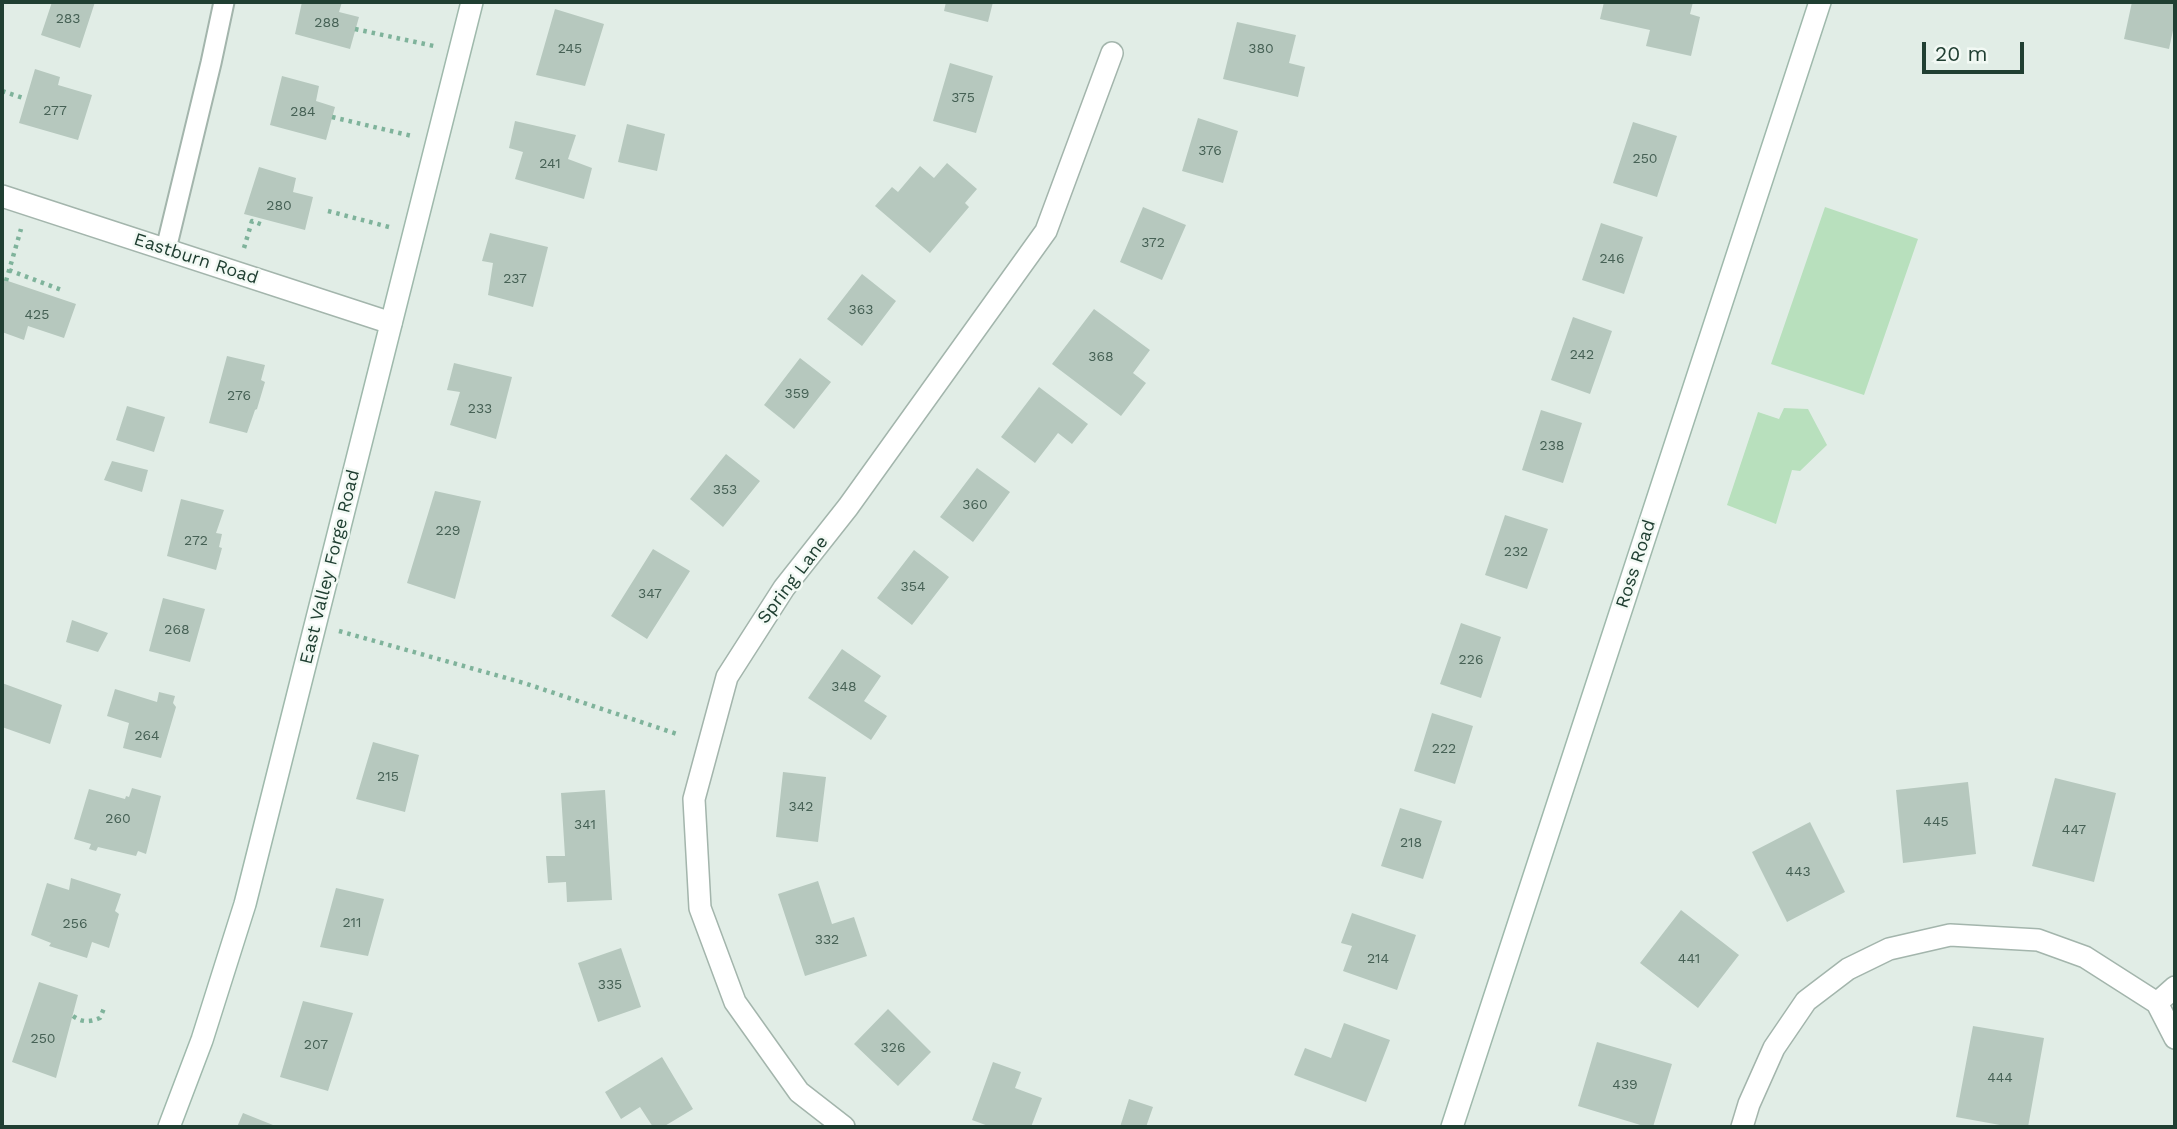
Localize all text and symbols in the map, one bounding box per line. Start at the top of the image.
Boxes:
house number: 283 [56,11,80,27]
house number: 288 [314,15,340,31]
scale bar [1925,28,2026,72]
house number: 245 [558,41,582,57]
house number: 380 [1248,41,1274,57]
text: 20 m [1935,41,1987,66]
house number: 375 [951,90,975,106]
house number: 277 [43,103,67,119]
house number: 284 [290,104,316,120]
house number: 376 [1198,143,1222,159]
house number: 250 [1632,151,1658,167]
house number: 241 [539,156,561,172]
house number: 280 [266,198,292,214]
street label: Eastburn Road [131,229,261,289]
house number: 372 [1141,235,1165,251]
house number: 246 [1600,251,1624,267]
house number: 237 [503,271,527,287]
house number: 363 [849,302,873,318]
house number: 425 [25,307,49,323]
house number: 242 [1570,347,1594,363]
house number: 368 [1088,349,1114,365]
house number: 359 [785,386,809,402]
house number: 276 [227,388,251,404]
house number: 233 [468,401,492,417]
house number: 238 [1540,438,1564,454]
street label: East Valley Forge Road [295,467,365,667]
house number: 353 [713,482,737,498]
house number: 360 [962,497,988,513]
street label: Ross Road [1612,517,1660,611]
house number: 229 [436,523,460,539]
street label: Spring Lane [753,532,833,628]
house number: 272 [184,533,208,549]
house number: 232 [1504,544,1528,560]
house number: 354 [901,579,925,595]
house number: 347 [638,586,662,602]
house number: 268 [164,622,190,638]
house number: 226 [1459,652,1483,668]
house number: 348 [831,679,857,695]
house number: 264 [134,728,160,744]
house number: 222 [1432,741,1456,757]
house number: 215 [377,769,399,785]
house number: 342 [789,799,813,815]
house number: 260 [105,811,131,827]
house number: 445 [1923,814,1949,830]
house number: 341 [574,817,596,833]
house number: 447 [2062,822,2086,838]
house number: 218 [1400,835,1422,851]
house number: 443 [1785,864,1811,880]
house number: 211 [342,915,362,931]
house number: 256 [63,916,87,932]
house number: 332 [815,932,839,948]
house number: 214 [1367,951,1389,967]
house number: 441 [1678,951,1700,967]
house number: 335 [598,977,622,993]
house number: 250 [30,1031,56,1047]
house number: 207 [304,1037,328,1053]
house number: 326 [881,1040,905,1056]
house number: 444 [1987,1070,2013,1086]
house number: 439 [1612,1077,1638,1093]

